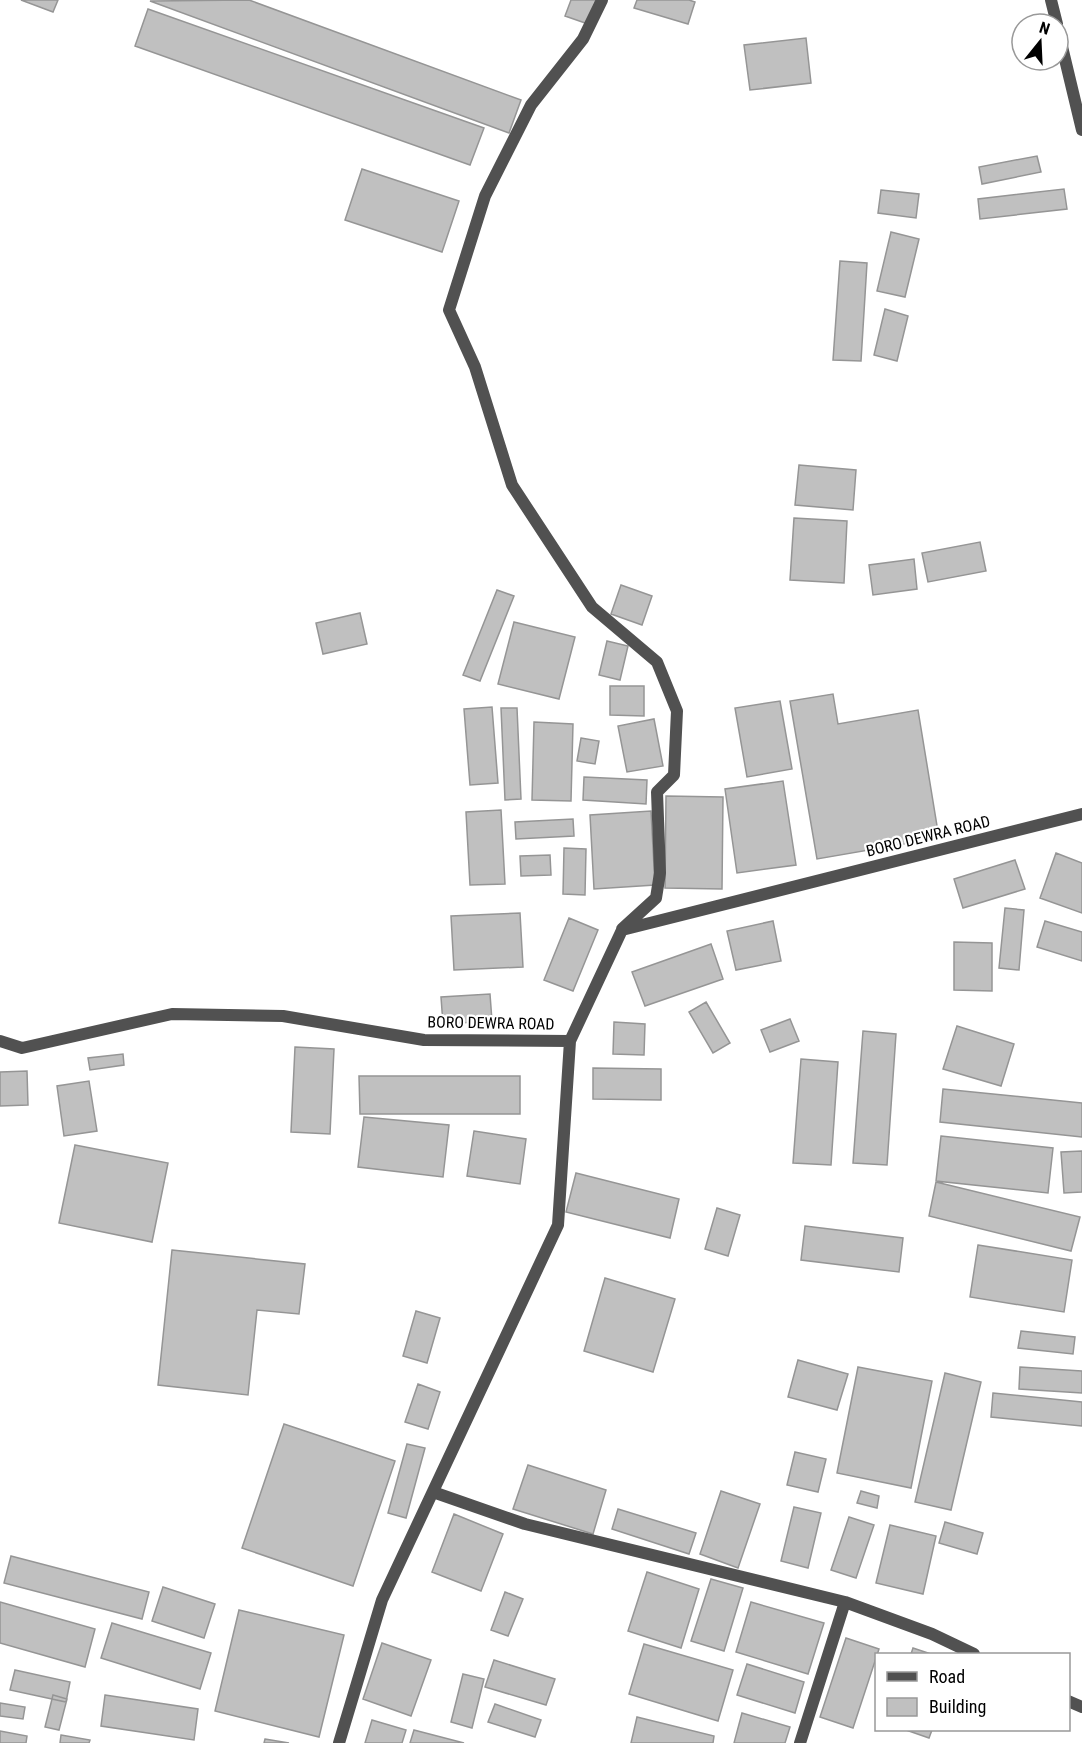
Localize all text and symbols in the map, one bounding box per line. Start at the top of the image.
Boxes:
north arrow [1010,12,1070,72]
text: N [1037,18,1052,39]
street label: BORO DEWRA ROAD [864,811,992,861]
street label: BORO DEWRA ROAD [427,1012,555,1034]
legend [875,1653,1070,1731]
text: Road [929,1666,965,1687]
text: Building [929,1696,986,1717]

